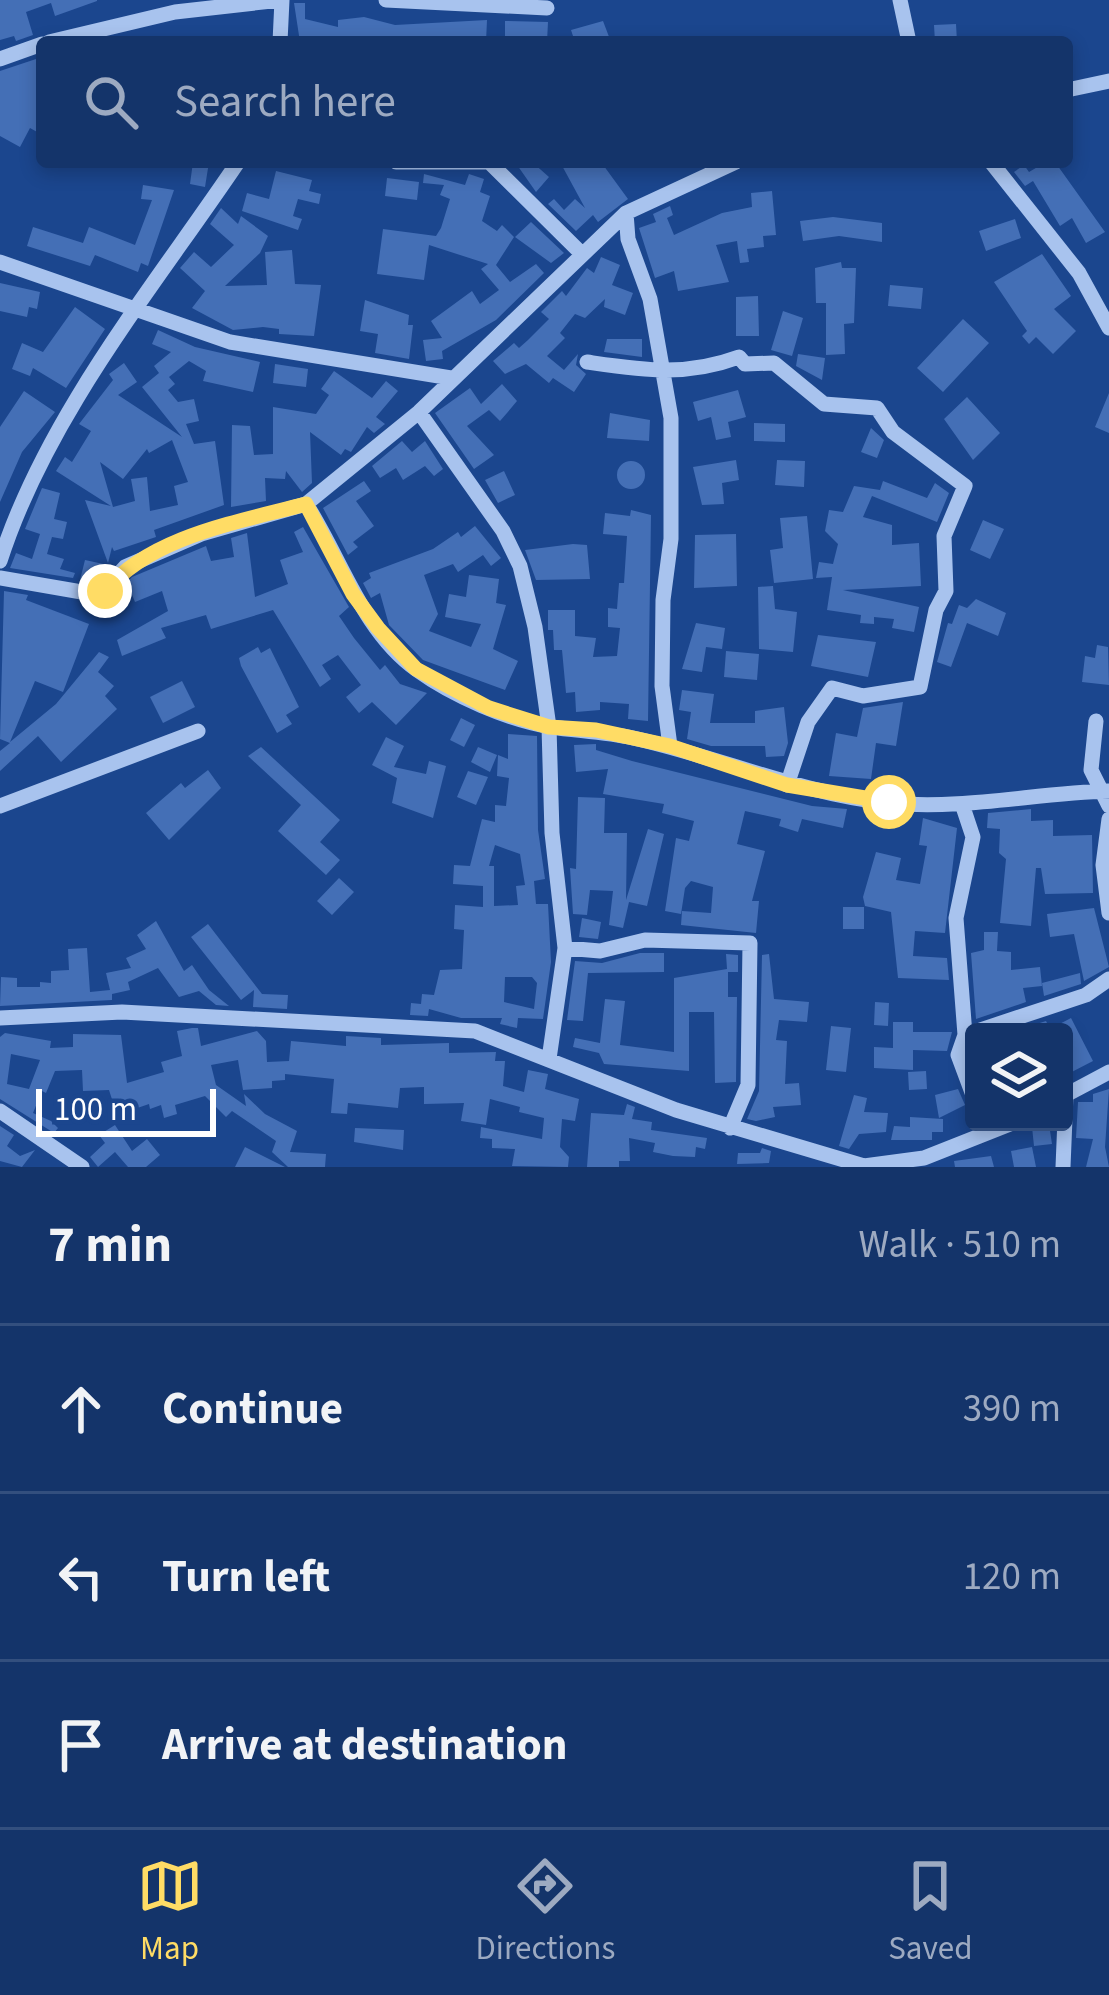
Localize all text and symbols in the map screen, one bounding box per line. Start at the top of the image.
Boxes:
search box [36,36,1073,168]
icon: search [78,69,144,135]
text: Search here [174,70,396,134]
route end [78,564,132,618]
route start [862,775,916,829]
map controls [965,1023,1073,1131]
button: layers [965,1023,1073,1131]
scale bar [36,1083,216,1136]
text: 100 m [54,1086,137,1133]
text: 7 min [48,1209,172,1281]
text: Walk · 510 m [858,1217,1061,1273]
icon: ahead [48,1376,114,1442]
text: Continue [162,1377,343,1441]
text: 390 m [963,1381,1061,1437]
icon: left [48,1544,114,1610]
text: Turn left [162,1545,330,1609]
text: 120 m [963,1549,1061,1605]
icon: arrive [48,1712,114,1778]
text: Arrive at destination [162,1713,567,1777]
tab: Map [137,1853,203,1972]
tab: Directions [476,1853,615,1972]
tab: Saved [888,1853,972,1972]

